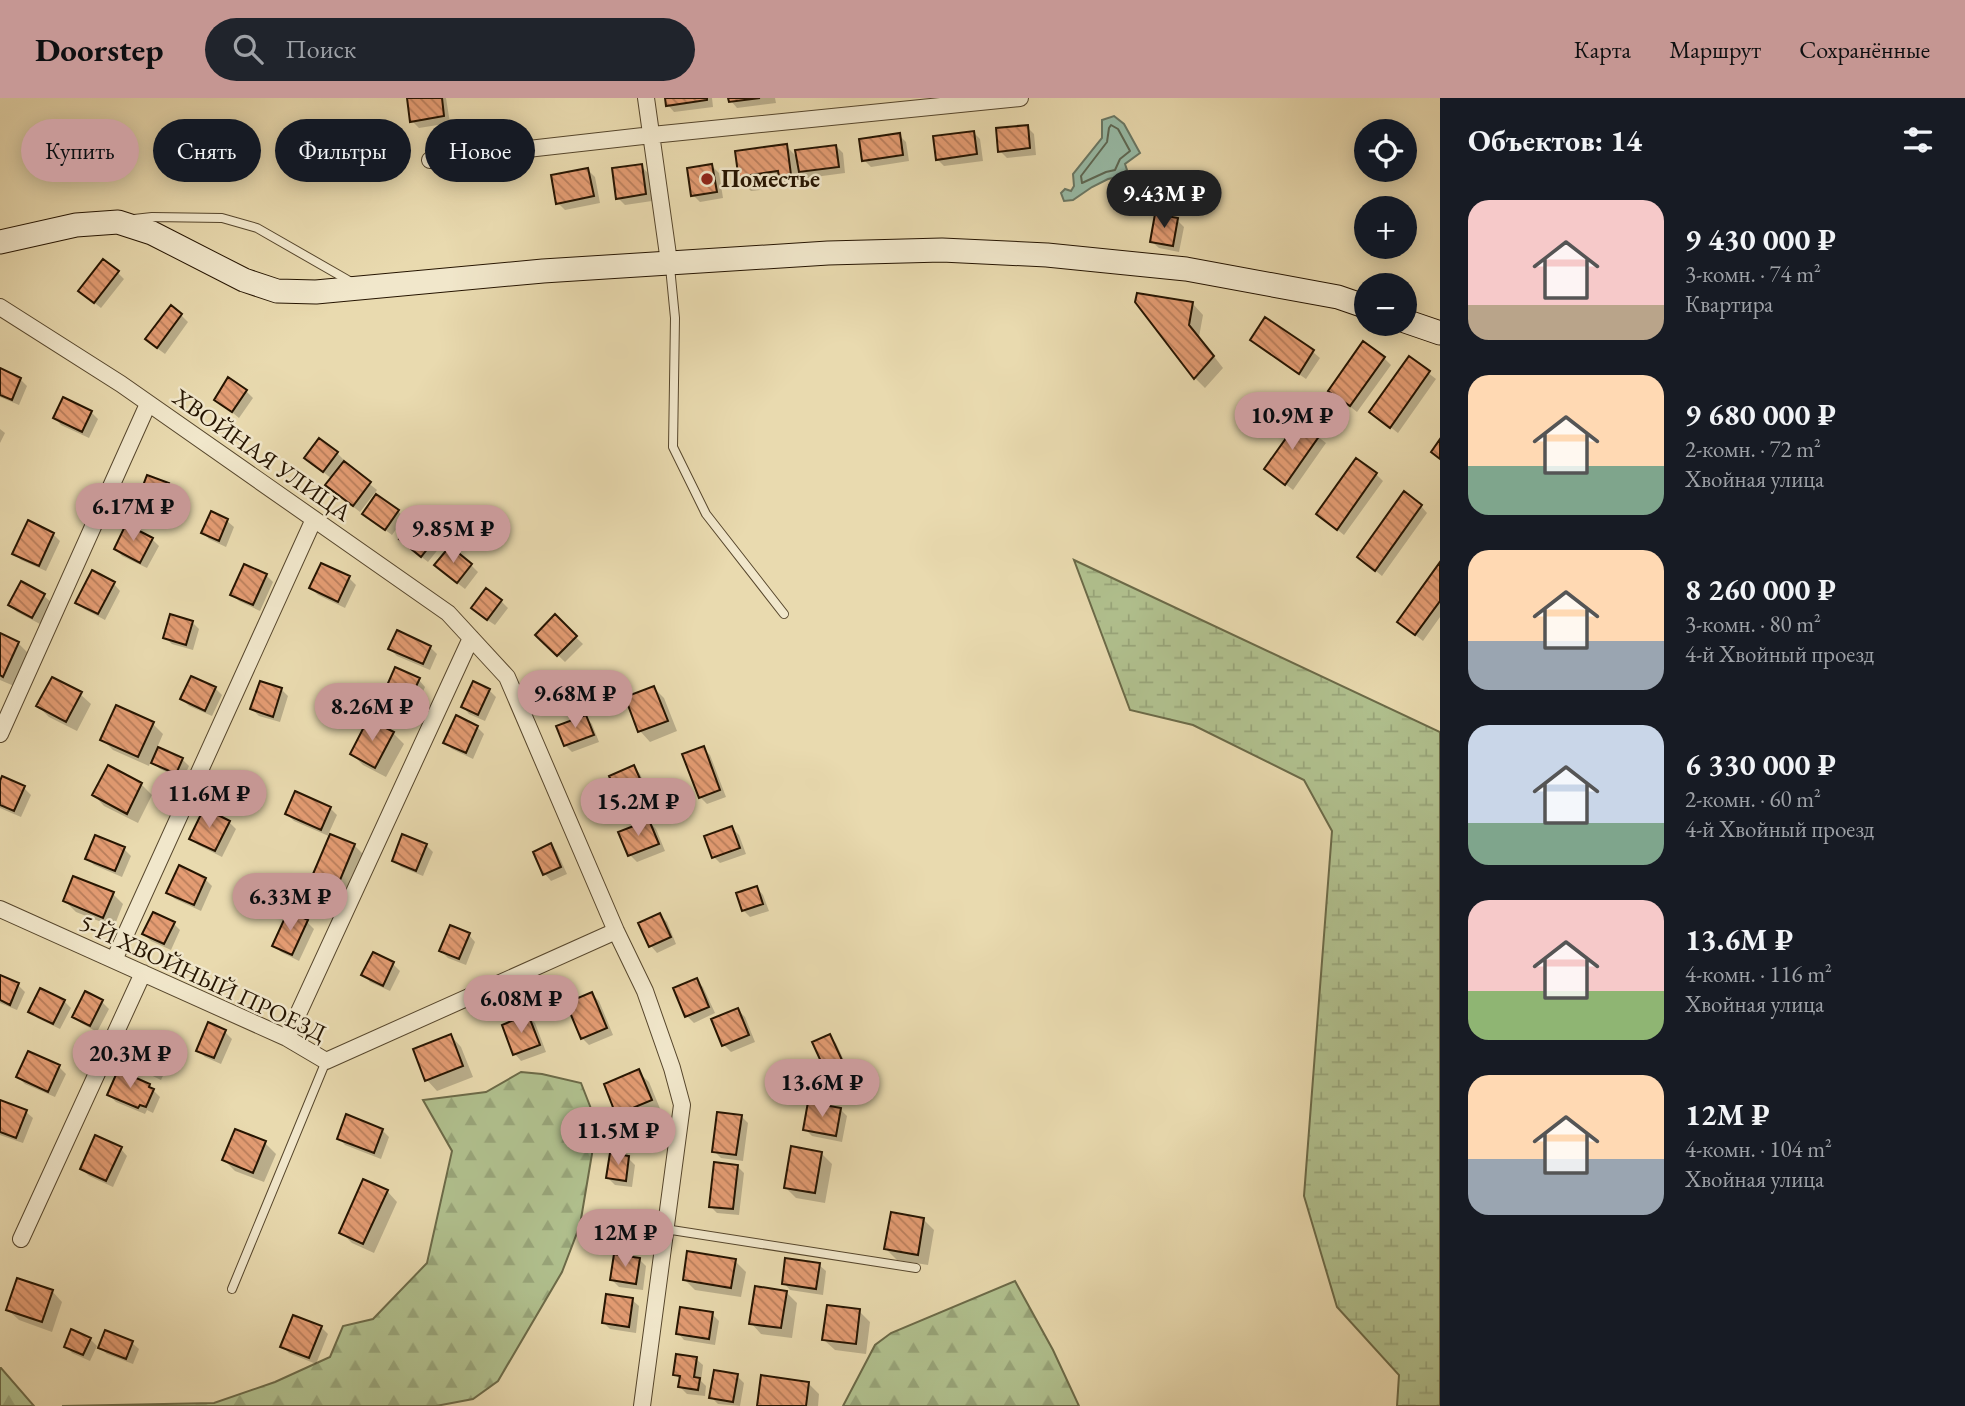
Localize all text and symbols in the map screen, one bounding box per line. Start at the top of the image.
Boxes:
search box [205,18,695,81]
text: Doorstep [35,28,163,71]
icon: search [229,30,267,68]
text: Поиск [285,32,356,66]
text: Карта [1574,34,1631,65]
text: Маршрут [1669,34,1761,65]
text: Сохранённые [1799,34,1930,65]
chip: Купить [21,119,139,182]
chip: Снять [153,119,261,182]
chip: Фильтры [275,119,411,182]
chip: Новое [425,119,535,182]
map controls [1354,119,1417,336]
button: locate [1354,119,1417,182]
text: Объектов: 14 [1468,121,1642,160]
icon: filters [1899,121,1937,159]
place label: Поместье [721,163,820,194]
pin: 9.43M ₽ [1099,170,1229,230]
marker: Поместье [699,171,715,187]
text: 9.43M ₽ [1123,178,1205,208]
button: + [1354,196,1417,259]
text: 9 430 000 ₽ [1685,220,1836,259]
icon: home [1524,228,1608,312]
text: 3-комн. · 74 m² [1685,259,1821,289]
button: − [1354,273,1417,336]
text: Квартира [1685,289,1773,319]
street label: ХВОЙНАЯ УЛИЦА [166,381,358,528]
pin: 10.9M ₽ [1227,392,1357,452]
text: 9 680 000 ₽ [1685,395,1836,434]
text: 10.9M ₽ [1251,400,1333,430]
icon: home [1524,403,1608,487]
text: 2-комн. · 72 m² [1685,434,1821,464]
text: Хвойная улица [1685,464,1824,494]
pin: 6.17M ₽ [68,484,198,543]
text: 6.17M ₽ [92,491,174,521]
pin: 9.85M ₽ [388,505,518,565]
text: 9.85M ₽ [412,513,494,543]
text: 8 260 000 ₽ [1685,570,1836,609]
icon: home [1524,578,1608,662]
text: 3-комн. · 80 m² [1685,609,1821,639]
text: 4-й Хвойный проезд [1685,639,1874,669]
pin: 9.68M ₽ [510,670,640,730]
text: 9.68M ₽ [534,678,616,708]
pin: 8.26M ₽ [307,684,437,743]
text: 8.26M ₽ [331,691,413,721]
text: 6 330 000 ₽ [1685,745,1836,784]
icon: home [1524,753,1608,837]
pin: 11.6M ₽ [144,770,274,830]
text: 11.6M ₽ [168,778,250,808]
pin: 15.2M ₽ [573,778,703,838]
text: 2-комн. · 60 m² [1685,784,1821,814]
text: 15.2M ₽ [597,786,679,816]
text: 4-й Хвойный проезд [1685,814,1874,844]
pin: 6.33M ₽ [225,874,355,933]
text: 6.33M ₽ [249,881,331,911]
street label: 5-Й ХВОЙНЫЙ ПРОЕЗД [75,907,332,1048]
text: 13.6M ₽ [1685,920,1793,959]
icon: home [1524,928,1608,1012]
text: 4-комн. · 116 m² [1685,959,1832,989]
pin: 6.08M ₽ [456,976,586,1035]
text: 6.08M ₽ [480,983,562,1013]
text: Хвойная улица [1685,989,1824,1019]
pin: 20.3M ₽ [65,1030,195,1090]
text: 20.3M ₽ [89,1038,171,1068]
pin: 13.6M ₽ [757,1060,887,1119]
text: 13.6M ₽ [781,1067,863,1097]
text: 12M ₽ [1685,1095,1770,1134]
icon: home [1524,1103,1608,1187]
pin: 11.5M ₽ [553,1108,683,1167]
text: 11.5M ₽ [577,1115,659,1145]
text: 4-комн. · 104 m² [1685,1134,1832,1164]
text: Хвойная улица [1685,1164,1824,1194]
pin: 12M ₽ [576,1210,674,1269]
text: 12M ₽ [592,1217,658,1247]

